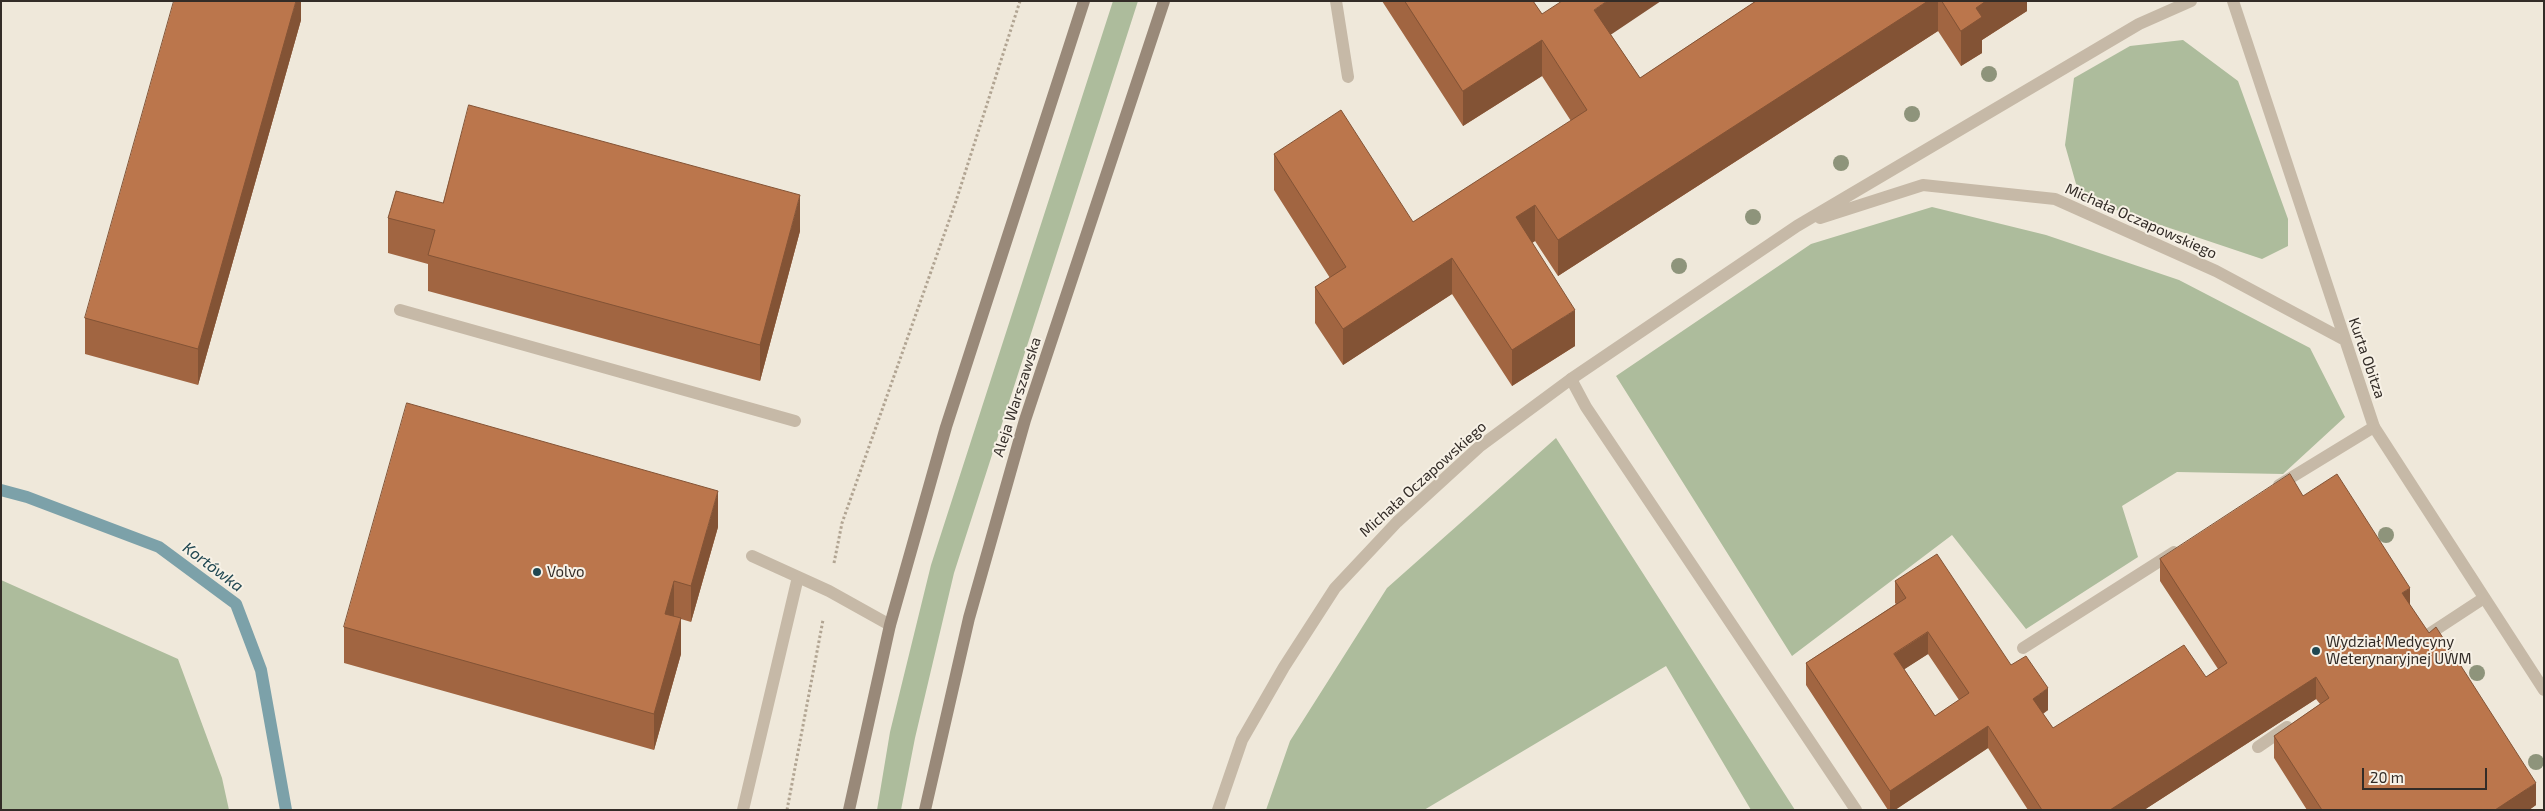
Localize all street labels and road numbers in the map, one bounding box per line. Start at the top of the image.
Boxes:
street label: Michała Oczapowskiego [2062,179,2220,263]
street label: Kurta Obitza [2345,315,2389,401]
street label: Aleja Warszawska [989,335,1045,459]
street label: Michała Oczapowskiego [1356,417,1490,541]

